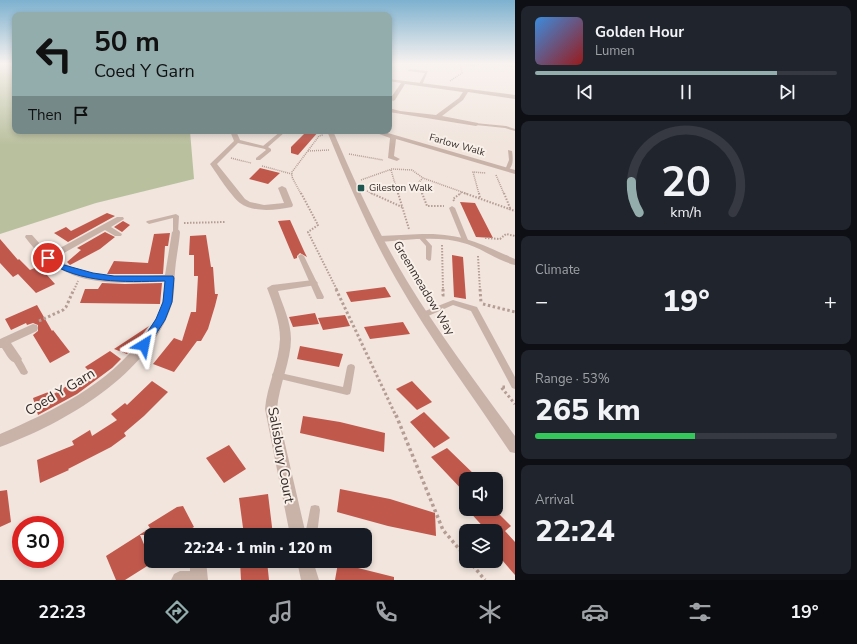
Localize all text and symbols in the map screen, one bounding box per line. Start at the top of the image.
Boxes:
text: Golden Hour [595,22,684,42]
text: 50 m [94,23,160,61]
icon: left [28,28,80,80]
text: Lumen [595,42,635,60]
text: Coed Y Garn [94,59,195,83]
icon: previous [574,81,596,103]
icon: pause [675,81,697,103]
icon: next [776,81,798,103]
icon: arrive [70,104,92,126]
text: Then [28,105,62,125]
street label: Farlow Walk [428,130,487,160]
text: 20 [661,154,711,211]
place label: Gileston Walk [369,181,434,195]
marker: Gileston Walk [356,183,366,193]
text: km/h [670,203,702,222]
street label: Greenmeadow Way [390,238,459,339]
pin [31,241,65,275]
icon: arrive [37,247,59,269]
text: Climate [535,261,580,279]
text: 19° [662,281,710,322]
text: − [535,287,548,317]
text: + [824,287,837,317]
position arrow [123,324,165,366]
street label: Coed Y Garn [21,364,99,420]
text: Range · 53% [535,370,610,388]
text: 265 km [535,390,641,431]
street label: Salisbury Court [263,405,299,505]
map controls [459,472,503,568]
button: sound [459,472,503,516]
text: Arrival [535,491,574,509]
text: 22:24 [535,511,615,552]
speed limit sign: 30 [12,516,64,568]
button: layers [459,524,503,568]
text: 22:24 · 1 min · 120 m [184,538,332,558]
icon: directions [163,598,191,626]
icon: music [267,598,295,626]
icon: phone [372,598,400,626]
icon: climate [476,598,504,626]
icon: car [581,598,609,626]
icon: filters [686,598,714,626]
text: 22:23 [38,600,86,624]
text: 19° [790,600,819,624]

